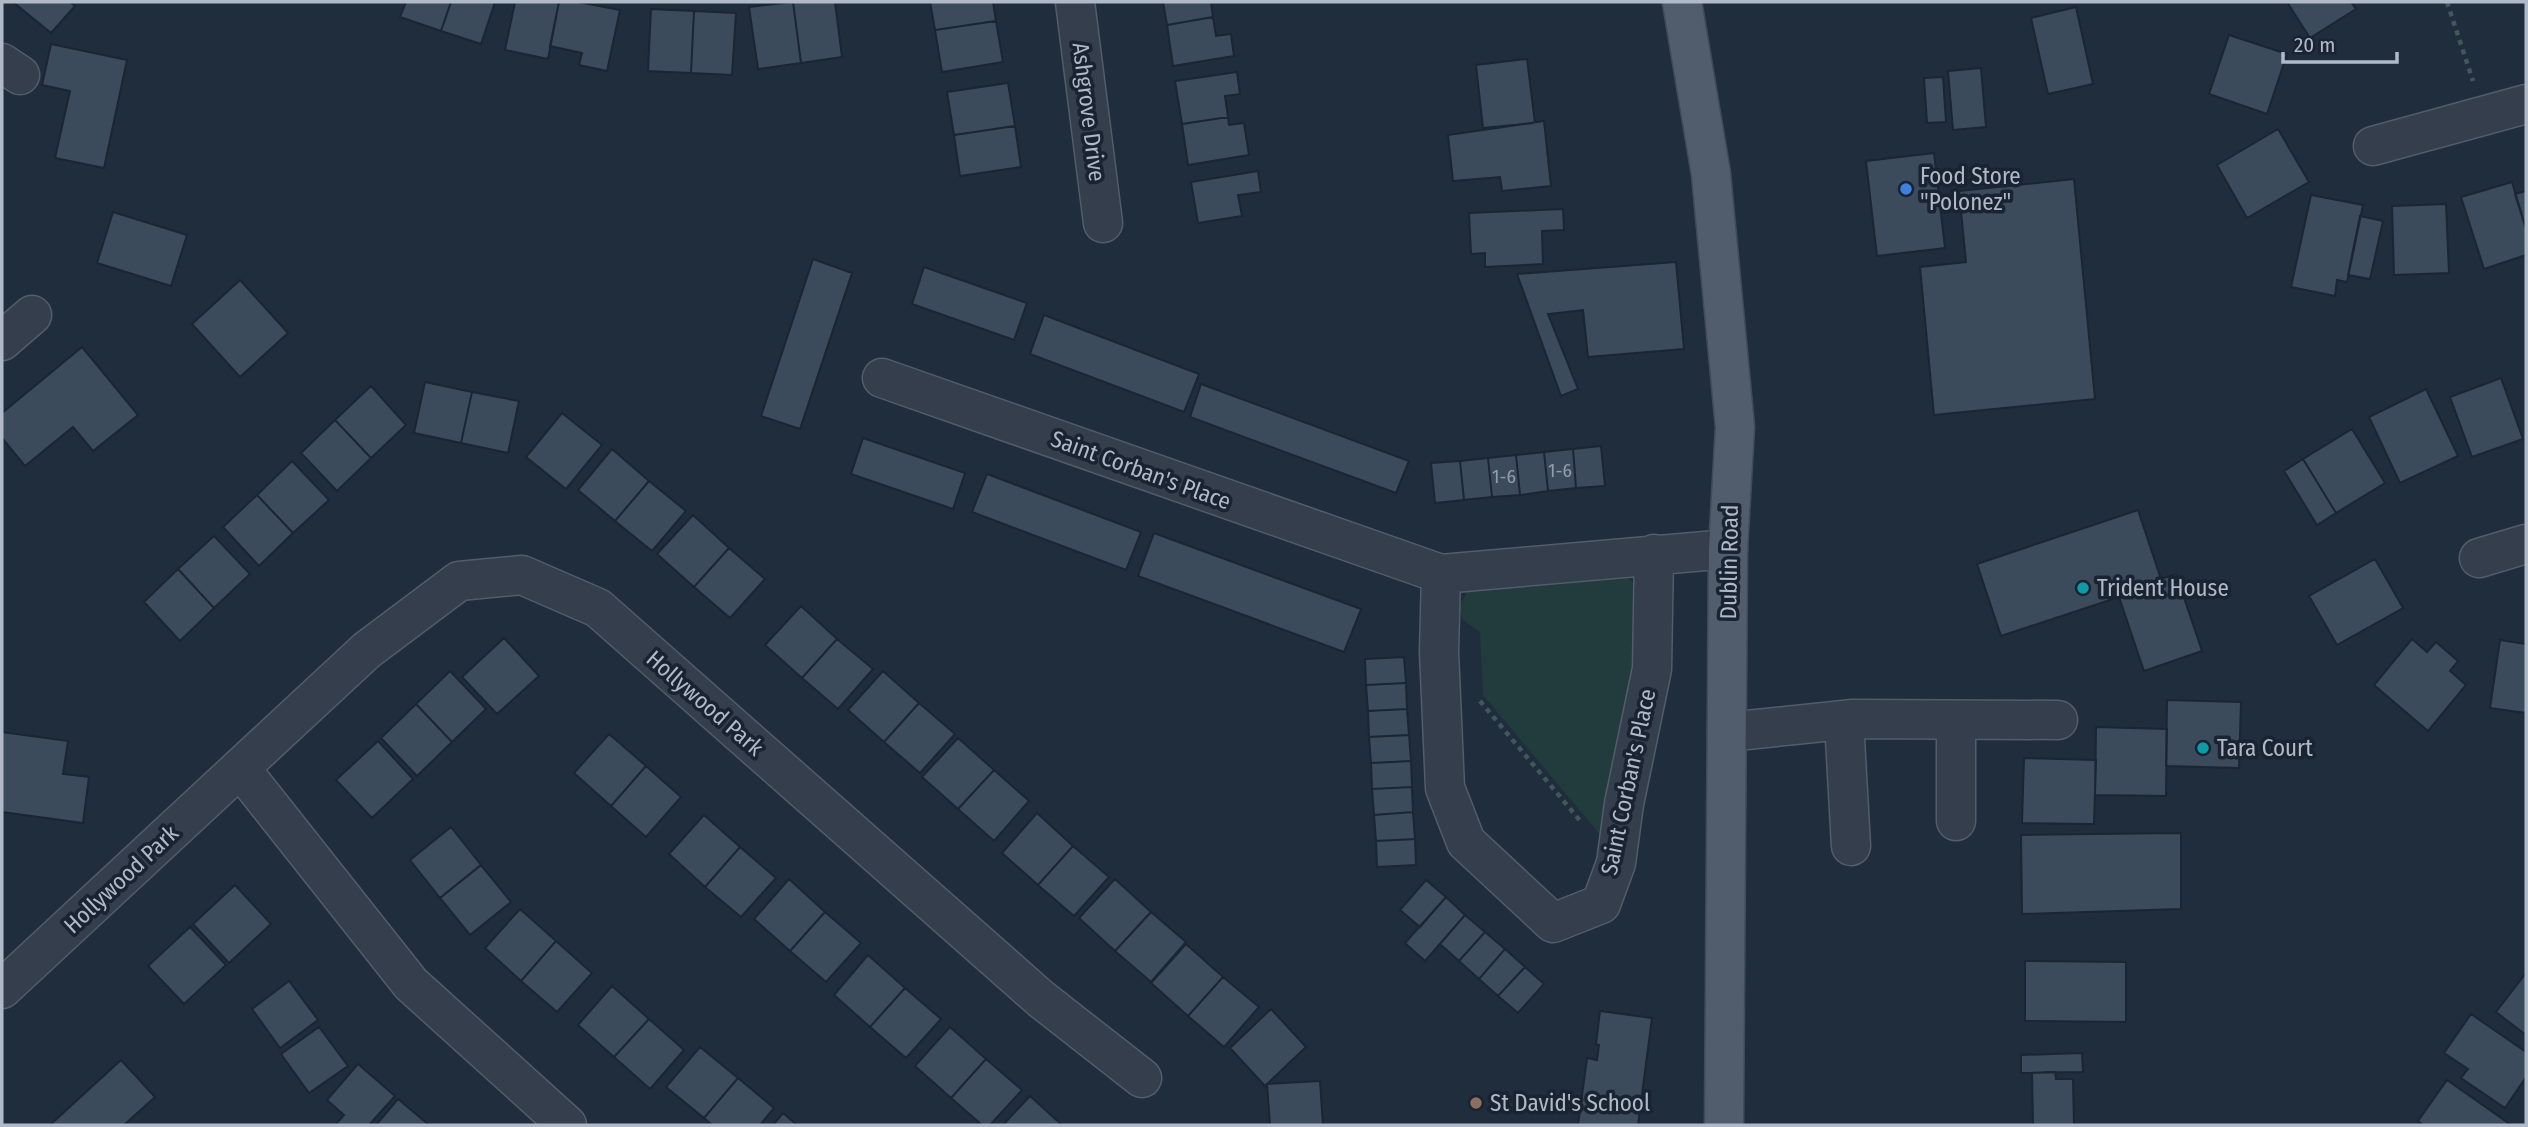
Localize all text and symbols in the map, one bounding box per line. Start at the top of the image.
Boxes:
scale bar [2283,21,2397,65]
text: 20 m [2294,32,2335,58]
street label: Ashgrove Drive [1067,41,1111,183]
place label: Food Store "Polonez" [1920,162,2021,216]
marker: Food Store "Polonez" [1898,181,1914,197]
street label: Saint Corban's Place [1047,424,1235,516]
house number: 1-6 [1548,459,1572,482]
house number: 1-6 [1492,465,1516,488]
street label: Dublin Road [1714,504,1744,620]
place label: Trident House [2097,574,2229,602]
marker: Trident House [2075,580,2091,596]
street label: Hollywood Park [641,645,770,762]
street label: Saint Corban's Place [1595,686,1661,878]
place label: Tara Court [2217,734,2313,762]
marker: Tara Court [2195,740,2211,756]
street label: Hollywood Park [58,819,184,939]
place label: St David's School [1490,1089,1650,1117]
marker: St David's School [1468,1095,1484,1111]

